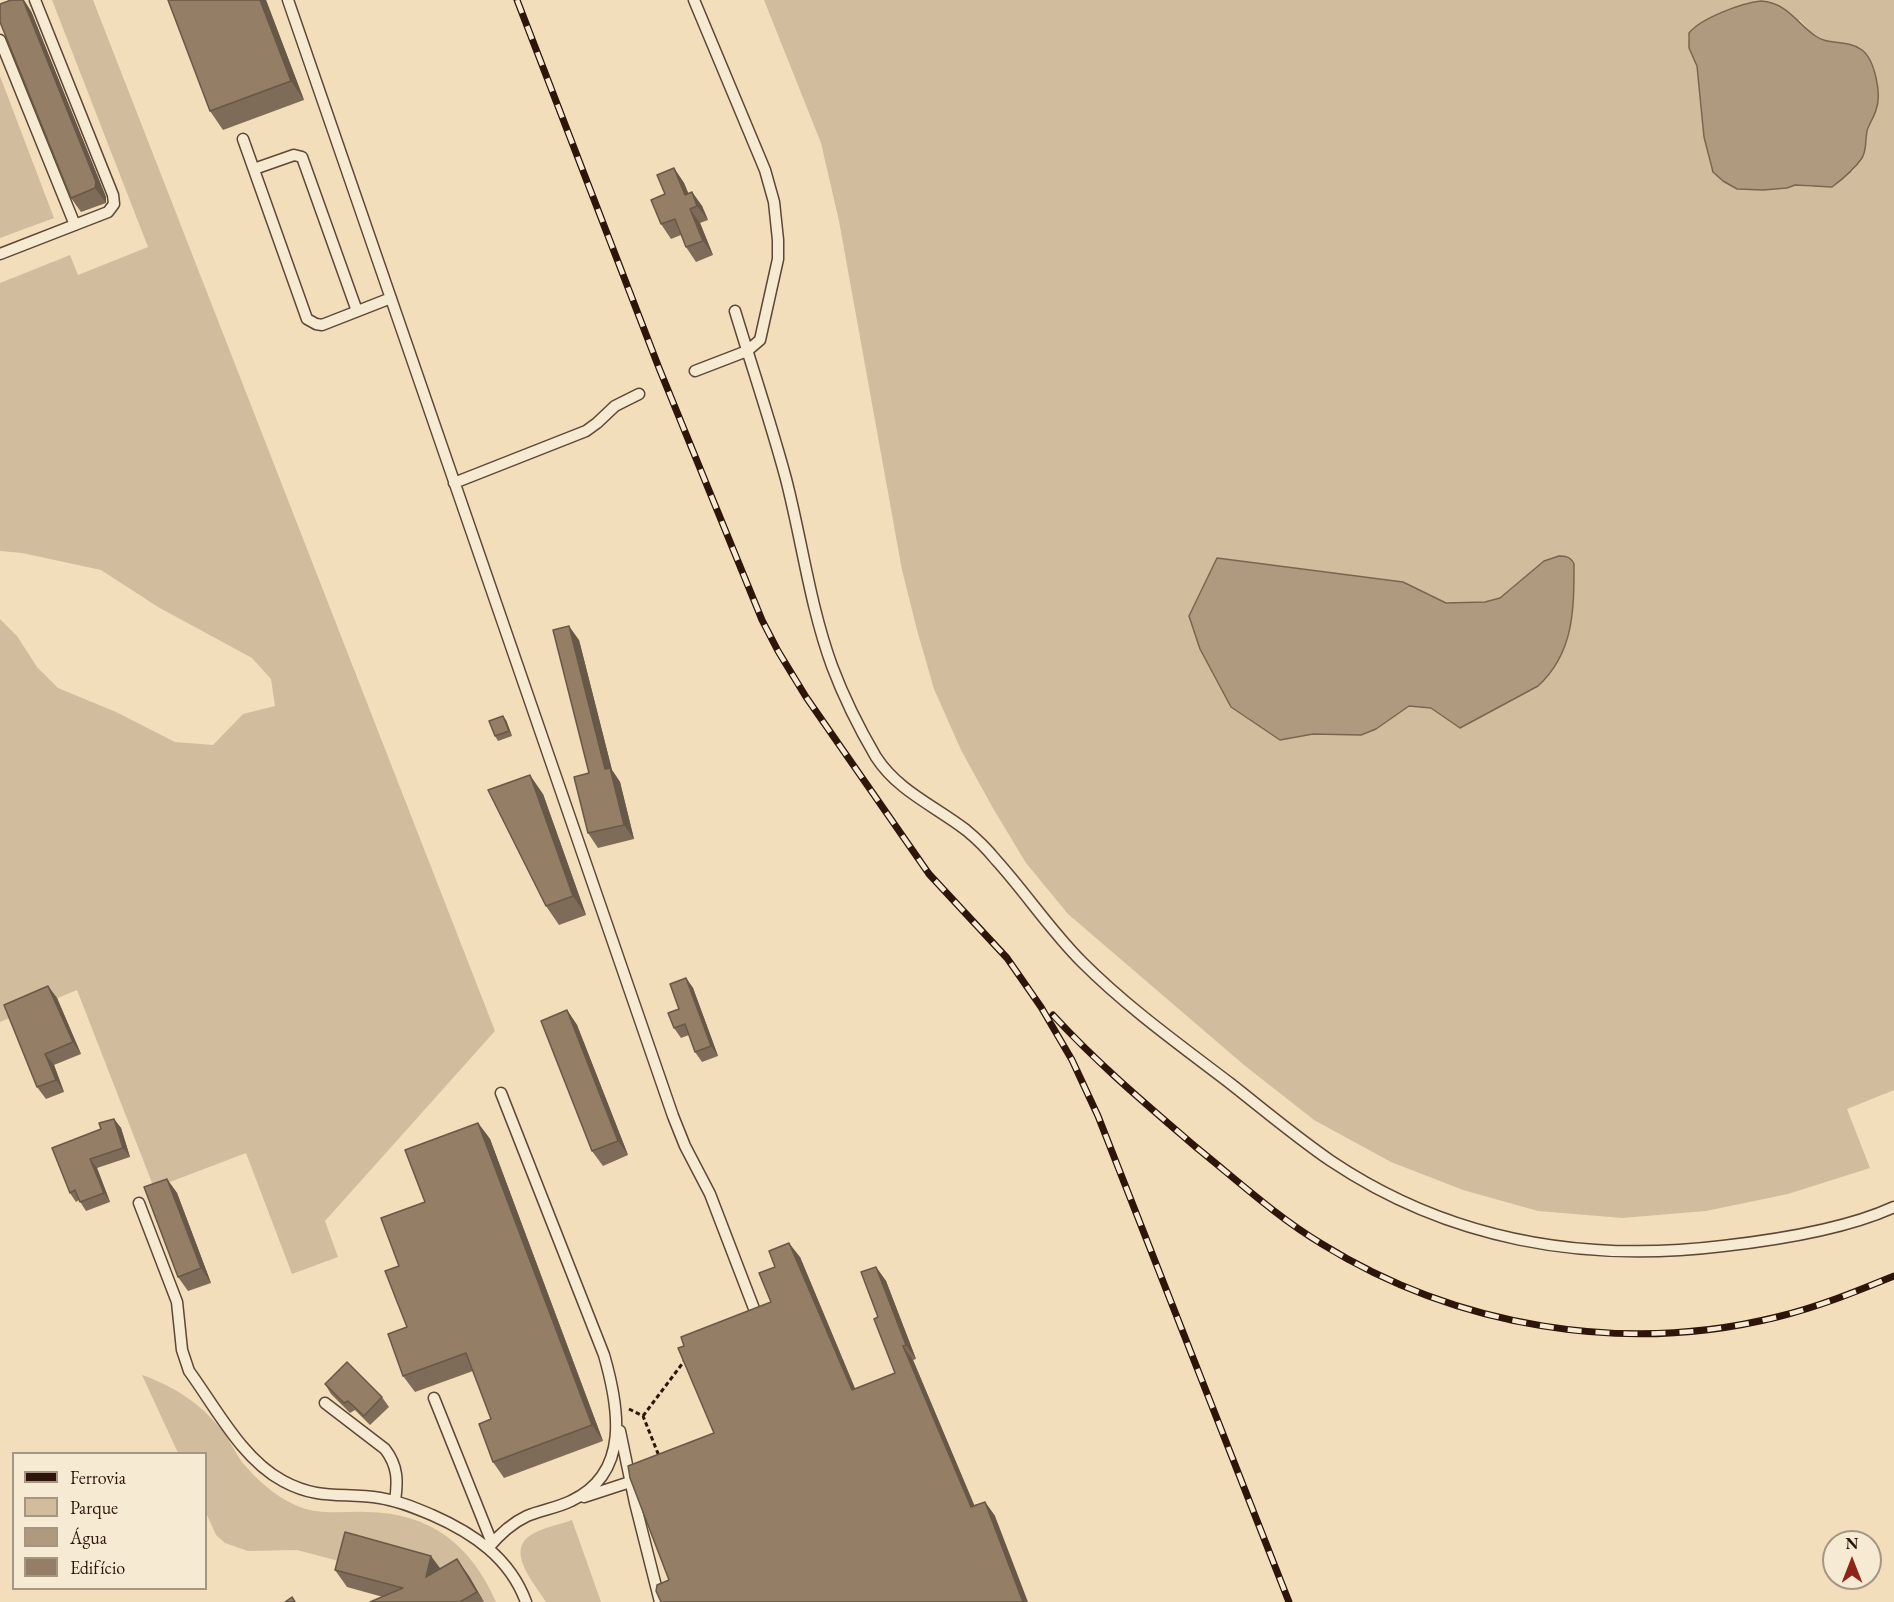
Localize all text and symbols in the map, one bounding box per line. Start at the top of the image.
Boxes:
legend [12,1452,207,1590]
text: Ferrovia [70,1466,126,1489]
text: Parque [70,1496,118,1519]
text: Água [70,1526,107,1549]
north arrow [1822,1530,1882,1590]
text: N [1846,1533,1858,1554]
text: Edifício [70,1556,125,1579]

